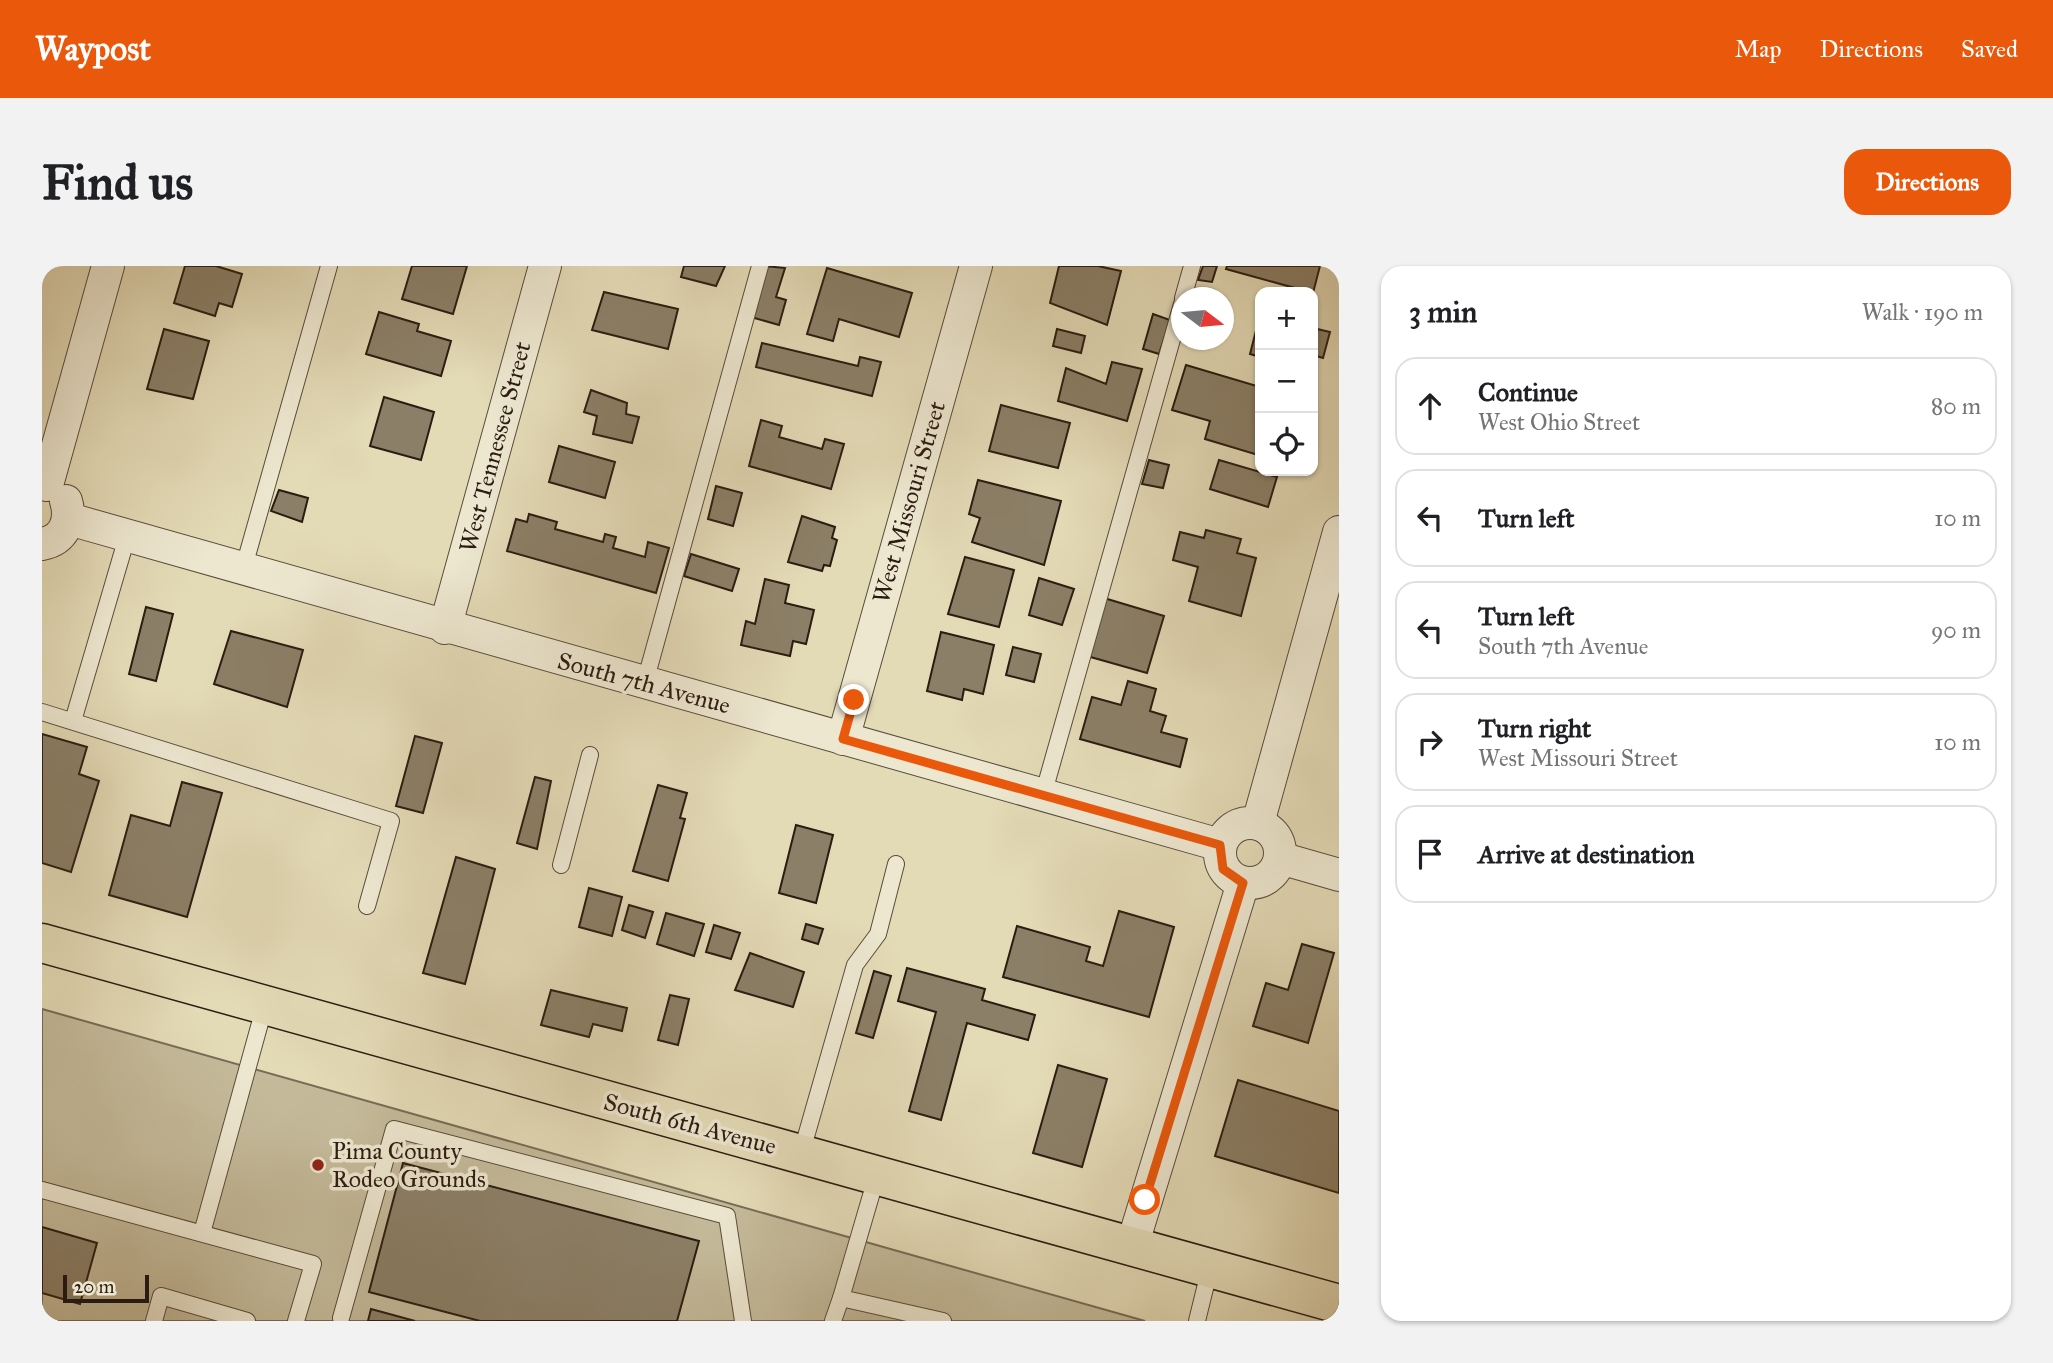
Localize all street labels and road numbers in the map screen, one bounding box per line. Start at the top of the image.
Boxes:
street label: West Tennessee Street [452,338,538,556]
street label: West Missouri Street [866,397,952,606]
street label: South 7th Avenue [554,646,734,720]
street label: South 6th Avenue [601,1087,779,1161]

